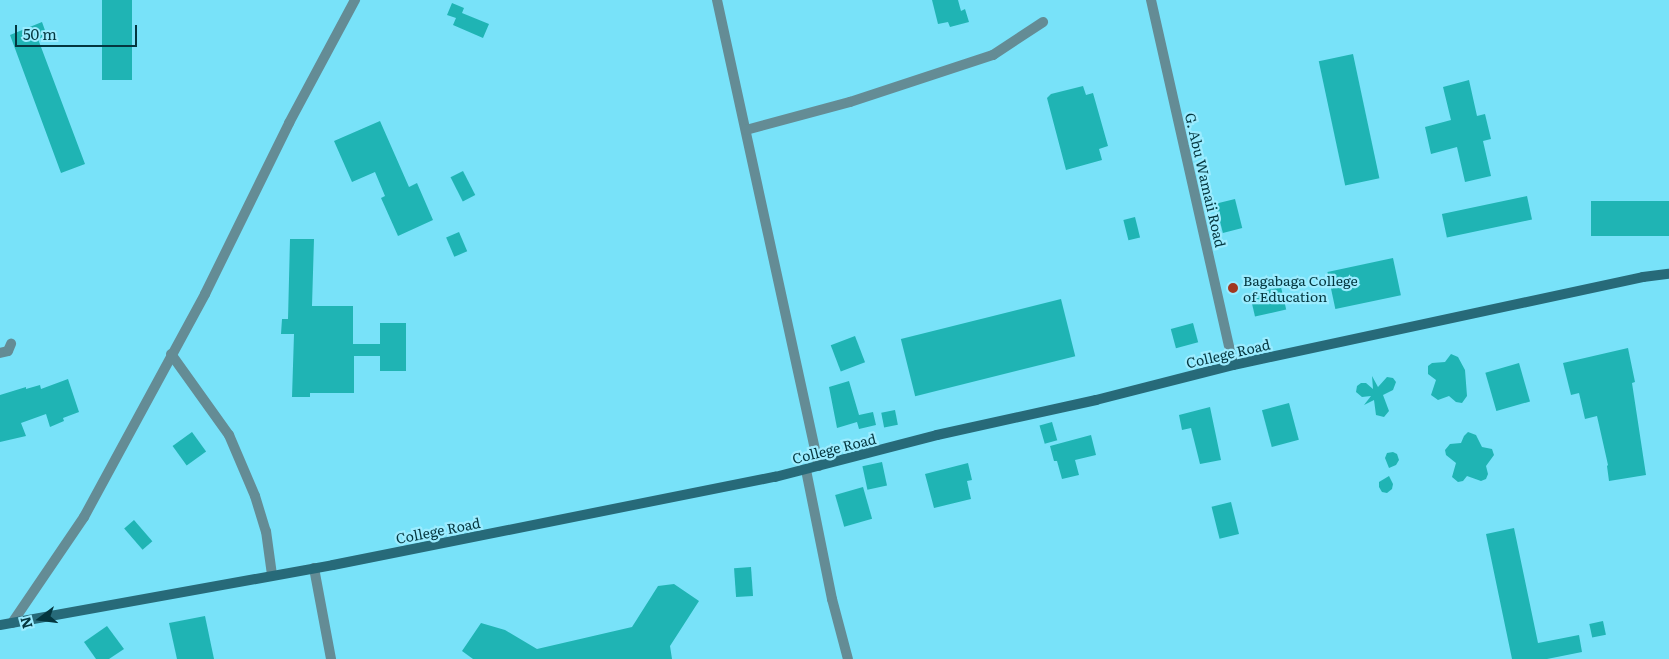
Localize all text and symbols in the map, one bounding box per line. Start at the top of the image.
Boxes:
scale bar [18,15,140,47]
text: 50 m [23,22,57,45]
street label: G. Abu Wamaii Road [1182,111,1230,249]
place label: Bagabaga College of Education [1243,272,1358,304]
marker: Bagabaga College of Education [1227,282,1239,294]
street label: College Road [1184,335,1272,371]
street label: College Road [790,429,878,467]
street label: College Road [394,514,482,546]
north arrow [15,594,65,644]
text: N [14,615,37,631]

